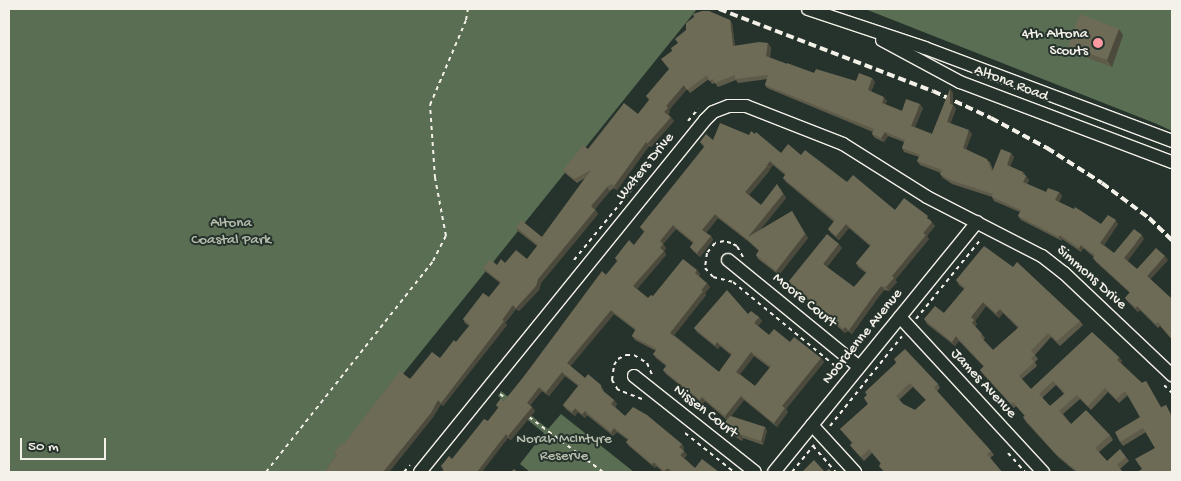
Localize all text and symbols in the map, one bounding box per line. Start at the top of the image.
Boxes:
place label: 4th Altona Scouts [1022,25,1088,60]
marker: 4th Altona Scouts [1092,37,1104,49]
street label: Altona Road [971,62,1051,106]
street label: Waters Drive [613,129,679,205]
park label: Altona Coastal Park [191,214,271,249]
street label: Simmons Drive [1052,242,1130,314]
street label: Moore Court [768,270,840,332]
street label: Noordenne Avenue [819,286,907,388]
street label: James Avenue [946,345,1020,423]
street label: Nissen Court [669,381,741,443]
scale bar [22,428,109,460]
park label: Norah McIntyre Reserve [516,430,612,465]
text: 50 m [28,438,59,456]

